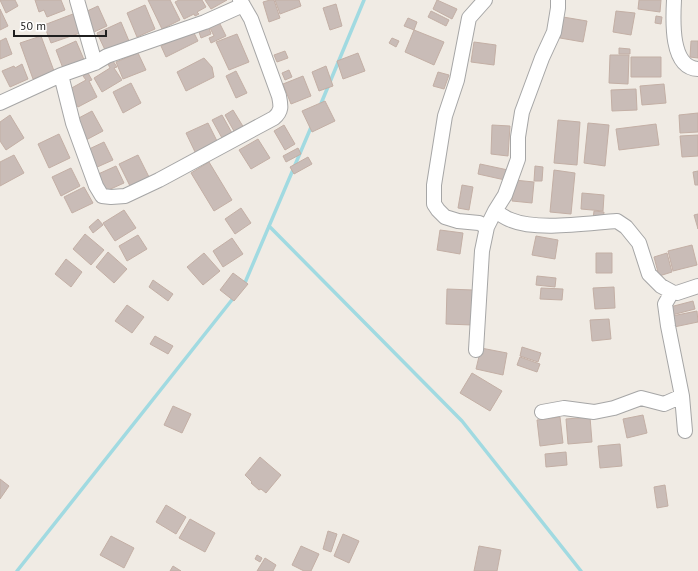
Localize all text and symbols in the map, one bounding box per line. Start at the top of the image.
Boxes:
scale bar [14,12,106,38]
text: 50 m [20,18,46,33]

